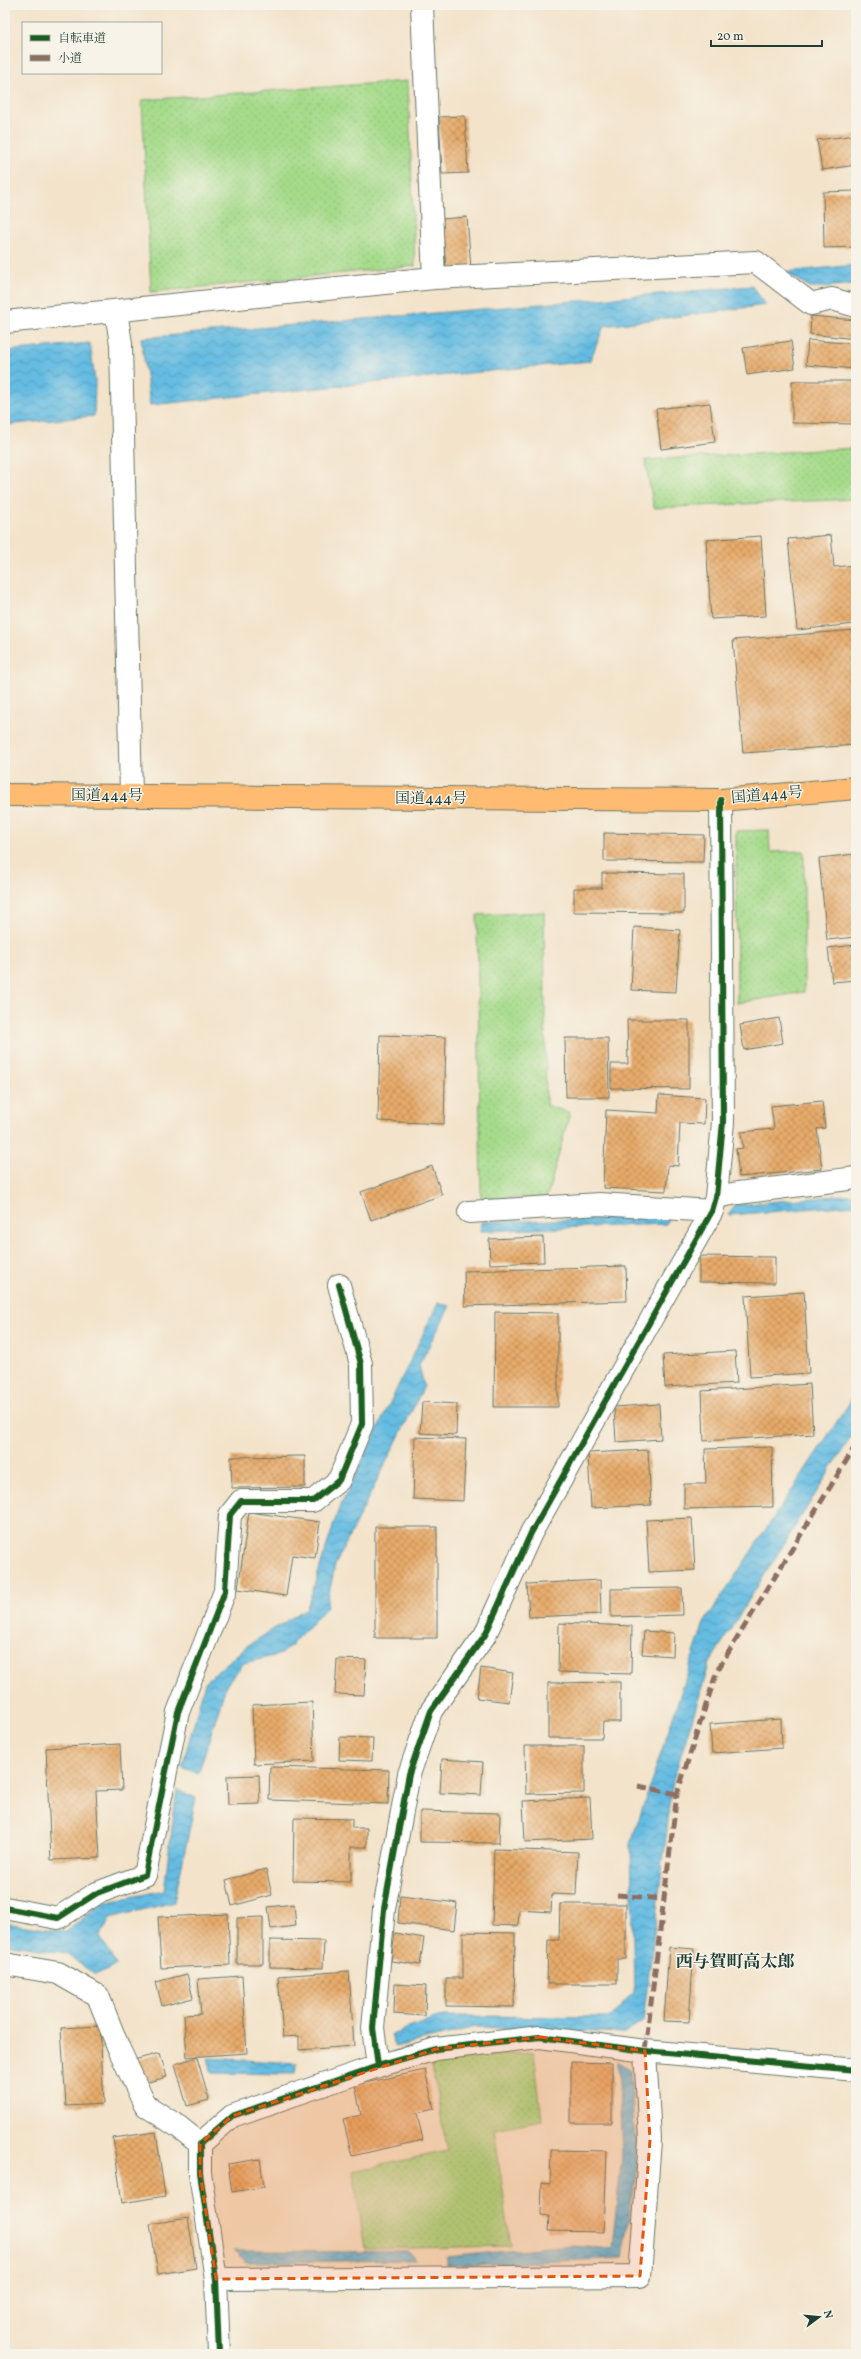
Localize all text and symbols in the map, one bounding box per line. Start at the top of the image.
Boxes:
legend [22,22,162,74]
scale bar [711,22,822,48]
text: 20 m [717,29,744,45]
text: 自転車道 [58,31,106,47]
text: 小道 [58,51,82,67]
street label: 国道444号 [730,782,804,810]
street label: 国道444号 [71,786,143,807]
street label: 国道444号 [395,789,467,810]
district label: 西与賀町高太郎 [676,1951,795,1974]
north arrow [799,2297,839,2337]
text: N [819,2309,835,2321]

